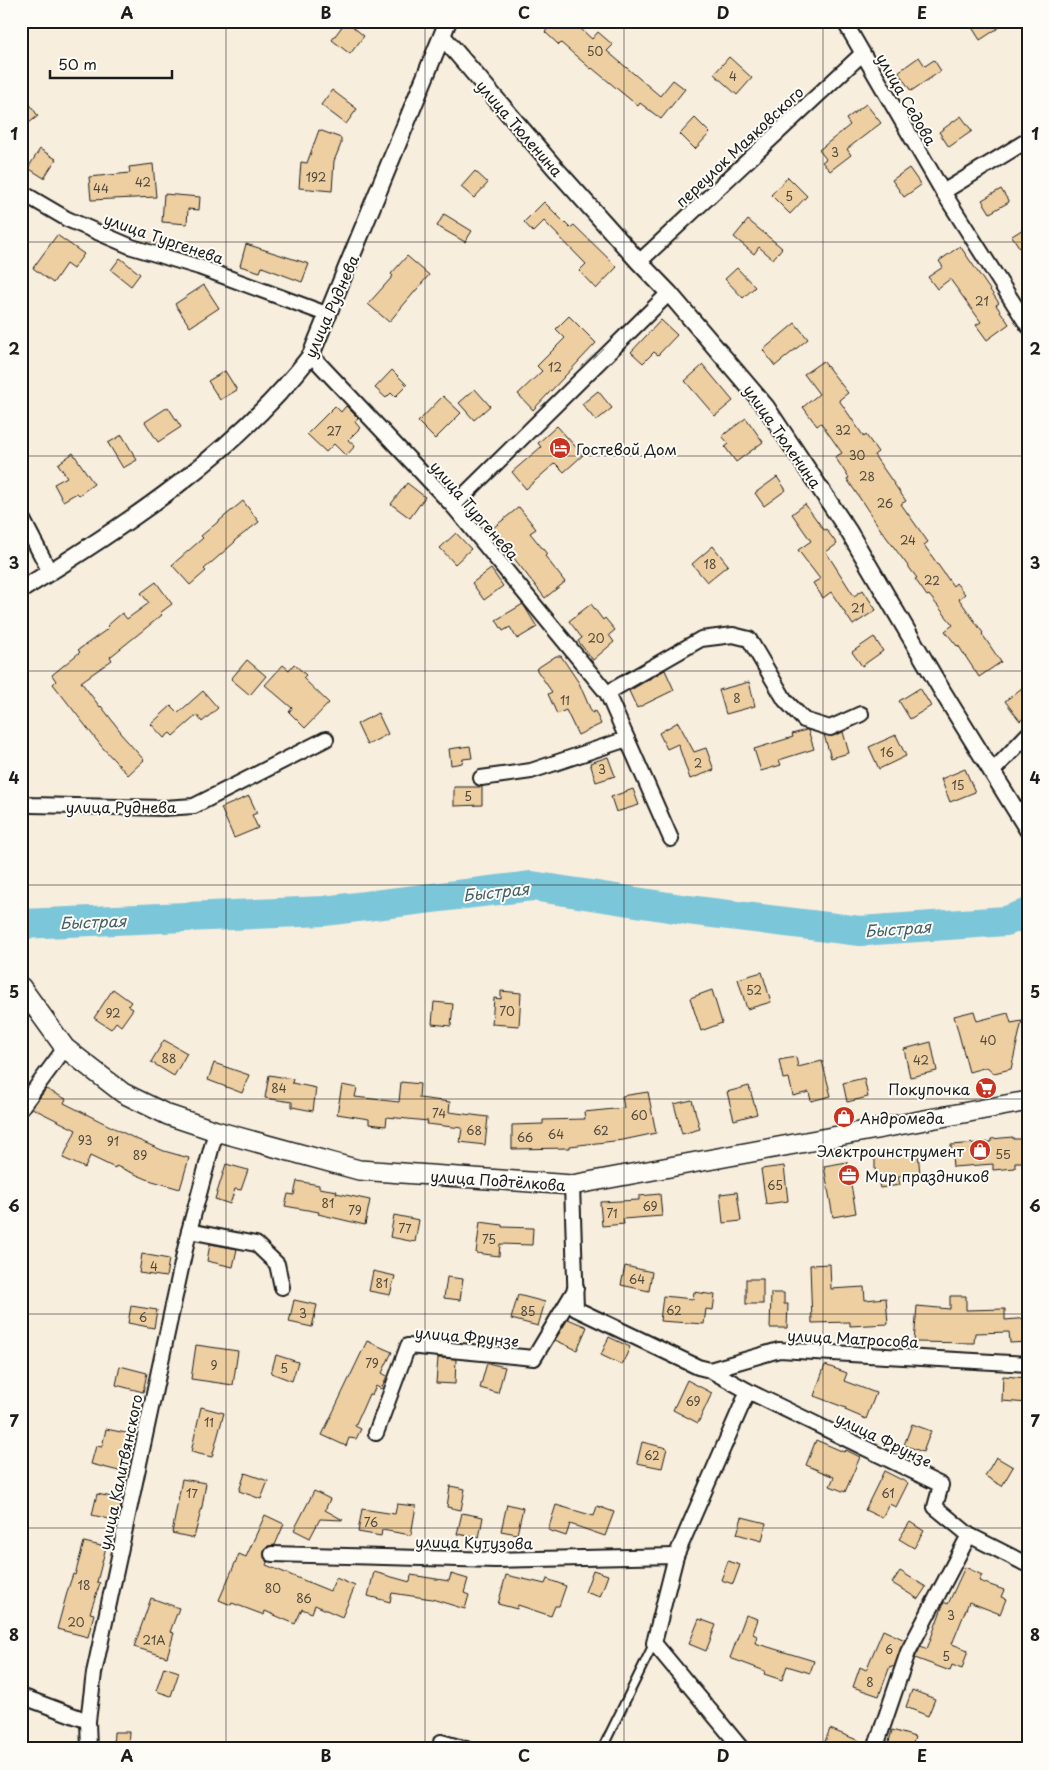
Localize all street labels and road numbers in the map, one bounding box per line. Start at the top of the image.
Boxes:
street label: улица Седова [871,49,943,150]
street label: улица Тюленина [471,74,569,182]
street label: переулок Маяковского [670,80,808,212]
street label: улица Тургенева [101,207,228,269]
street label: улица Руднева [298,250,364,361]
street label: улица Тюленина [739,379,828,493]
street label: улица Тургенева [425,455,525,565]
street label: улица Руднева [66,795,177,818]
street label: улица Подтёлкова [430,1164,567,1196]
street label: улица Фрунзе [414,1320,520,1352]
street label: улица Матросова [787,1323,920,1353]
street label: улица Калитвянского [92,1392,148,1552]
street label: улица Фрунзе [832,1406,936,1472]
street label: улица Кутузова [415,1529,534,1555]

